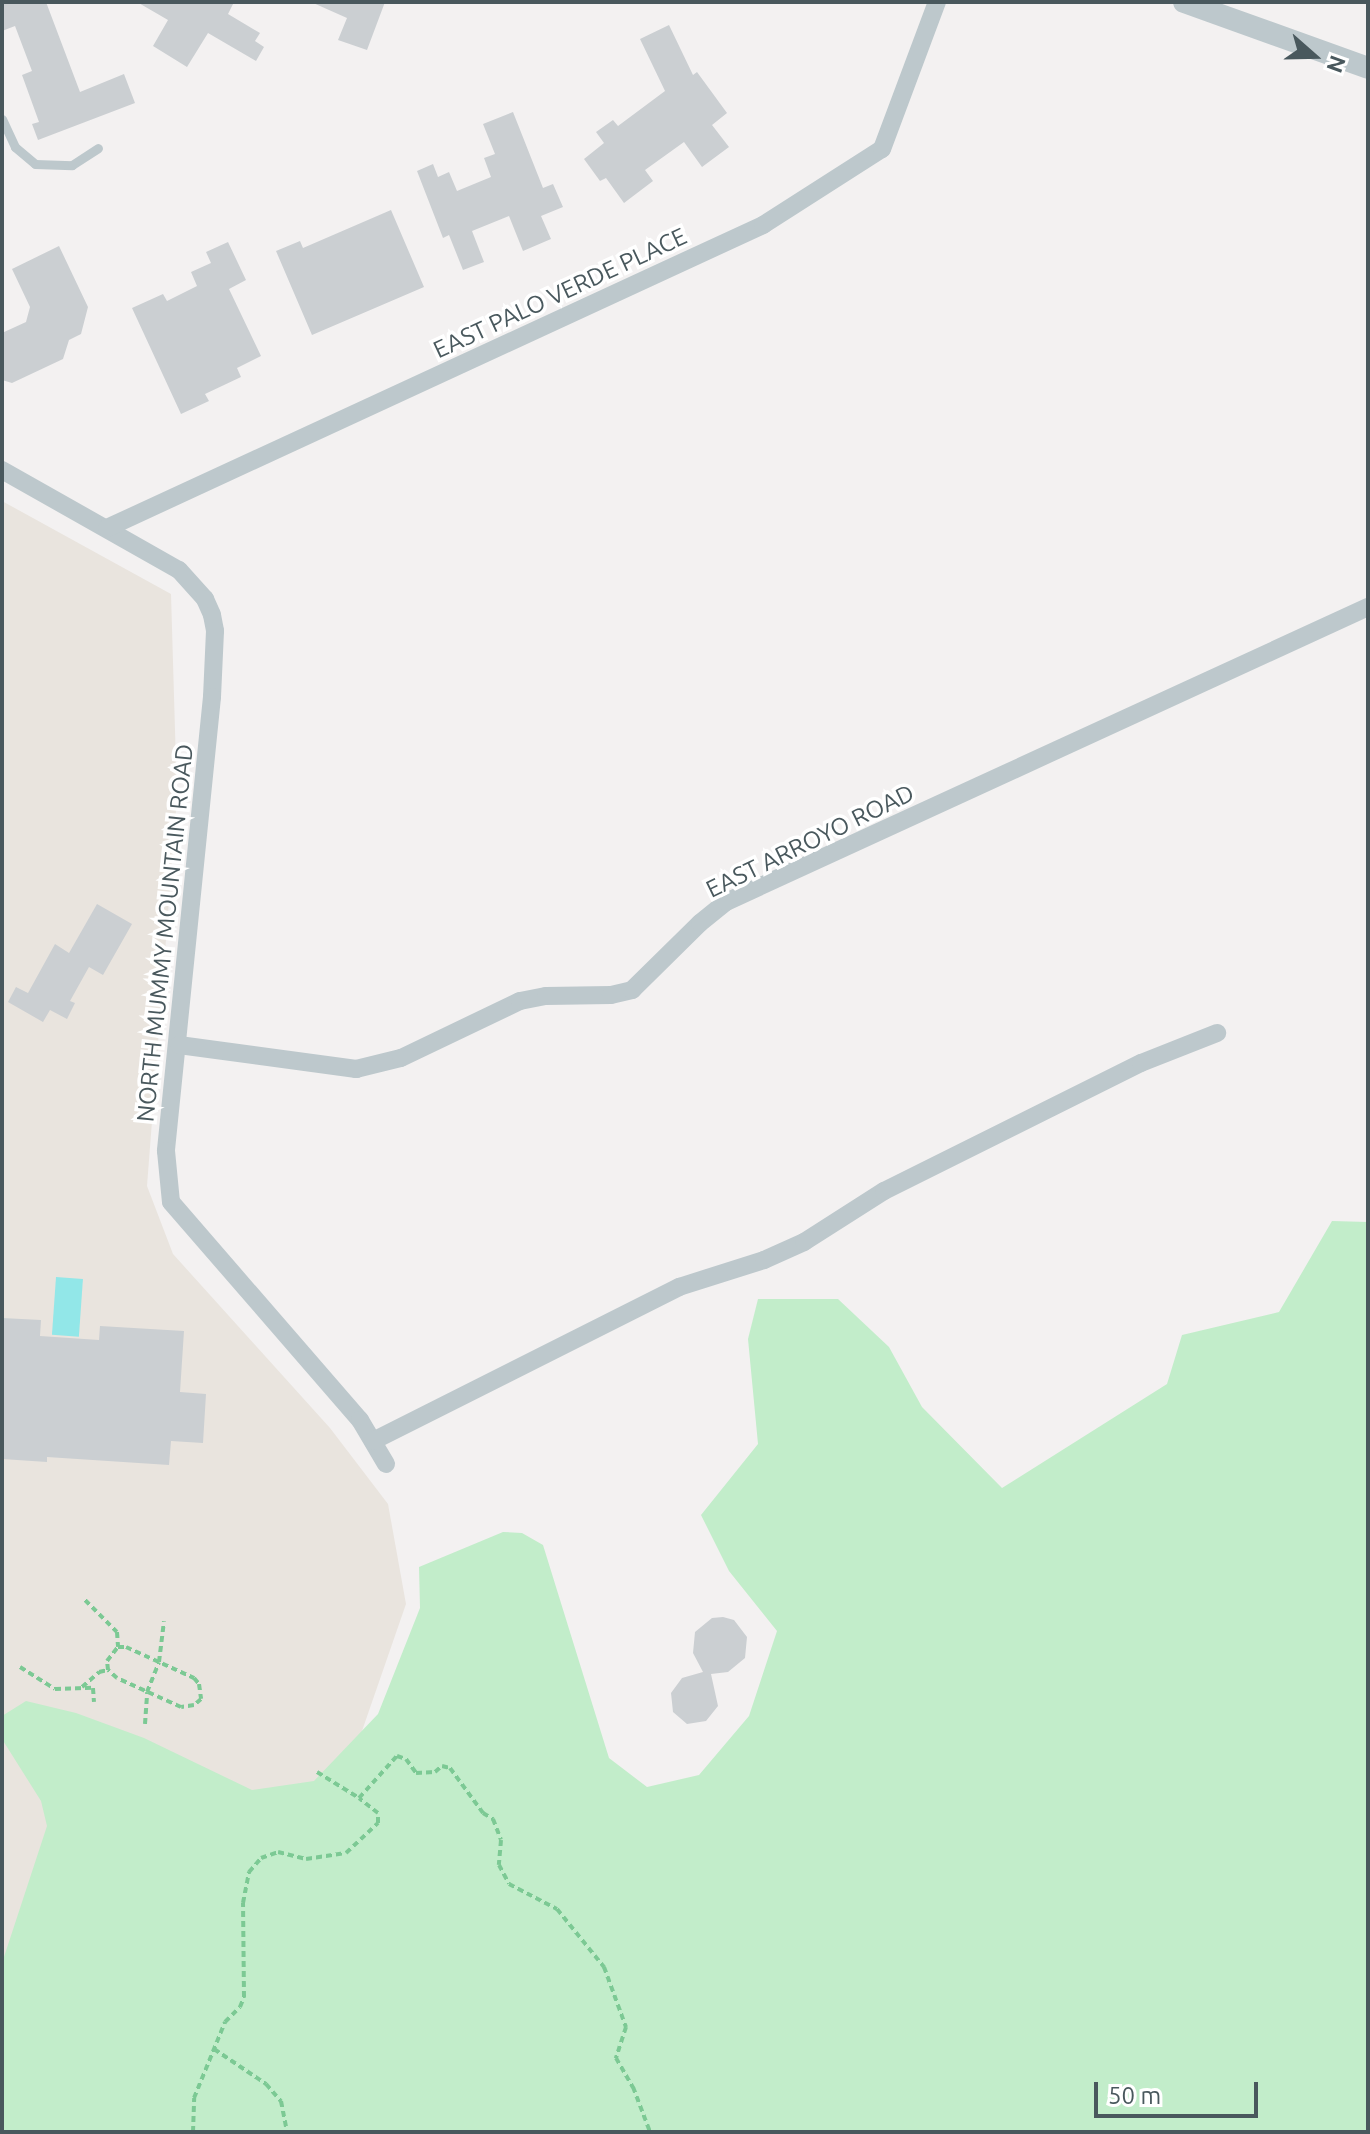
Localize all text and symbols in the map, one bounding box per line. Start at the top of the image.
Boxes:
north arrow [1274,16,1354,96]
text: N [1322,52,1352,76]
street label: EAST PALO VERDE PLACE [429,222,691,364]
street label: NORTH MUMMY MOUNTAIN ROAD [131,743,199,1123]
street label: EAST ARROYO ROAD [701,778,919,904]
scale bar [1098,2066,1262,2116]
text: 50 m [1108,2082,1161,2109]

